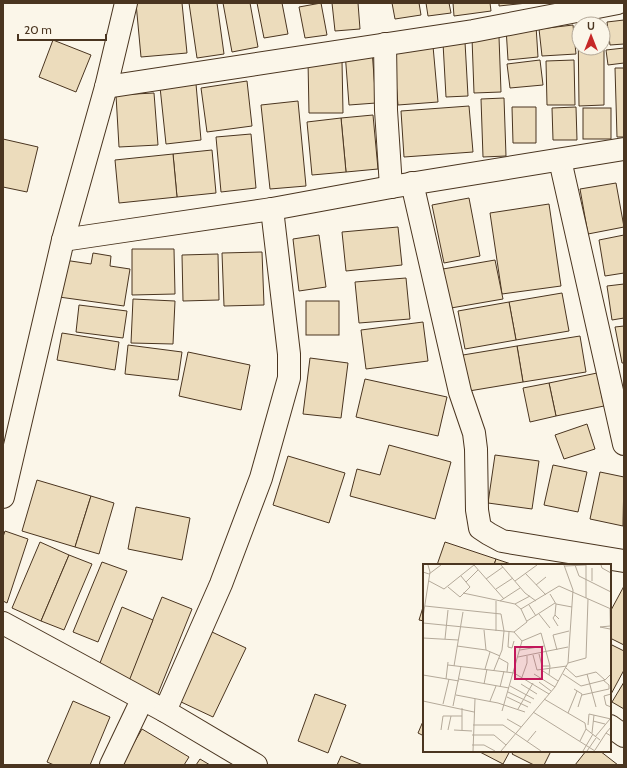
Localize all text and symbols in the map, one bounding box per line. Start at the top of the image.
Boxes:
scale bar [18,16,106,42]
north arrow [571,16,611,56]
text: U [587,19,595,33]
text: 20 m [24,22,52,37]
inset map [423,564,611,752]

